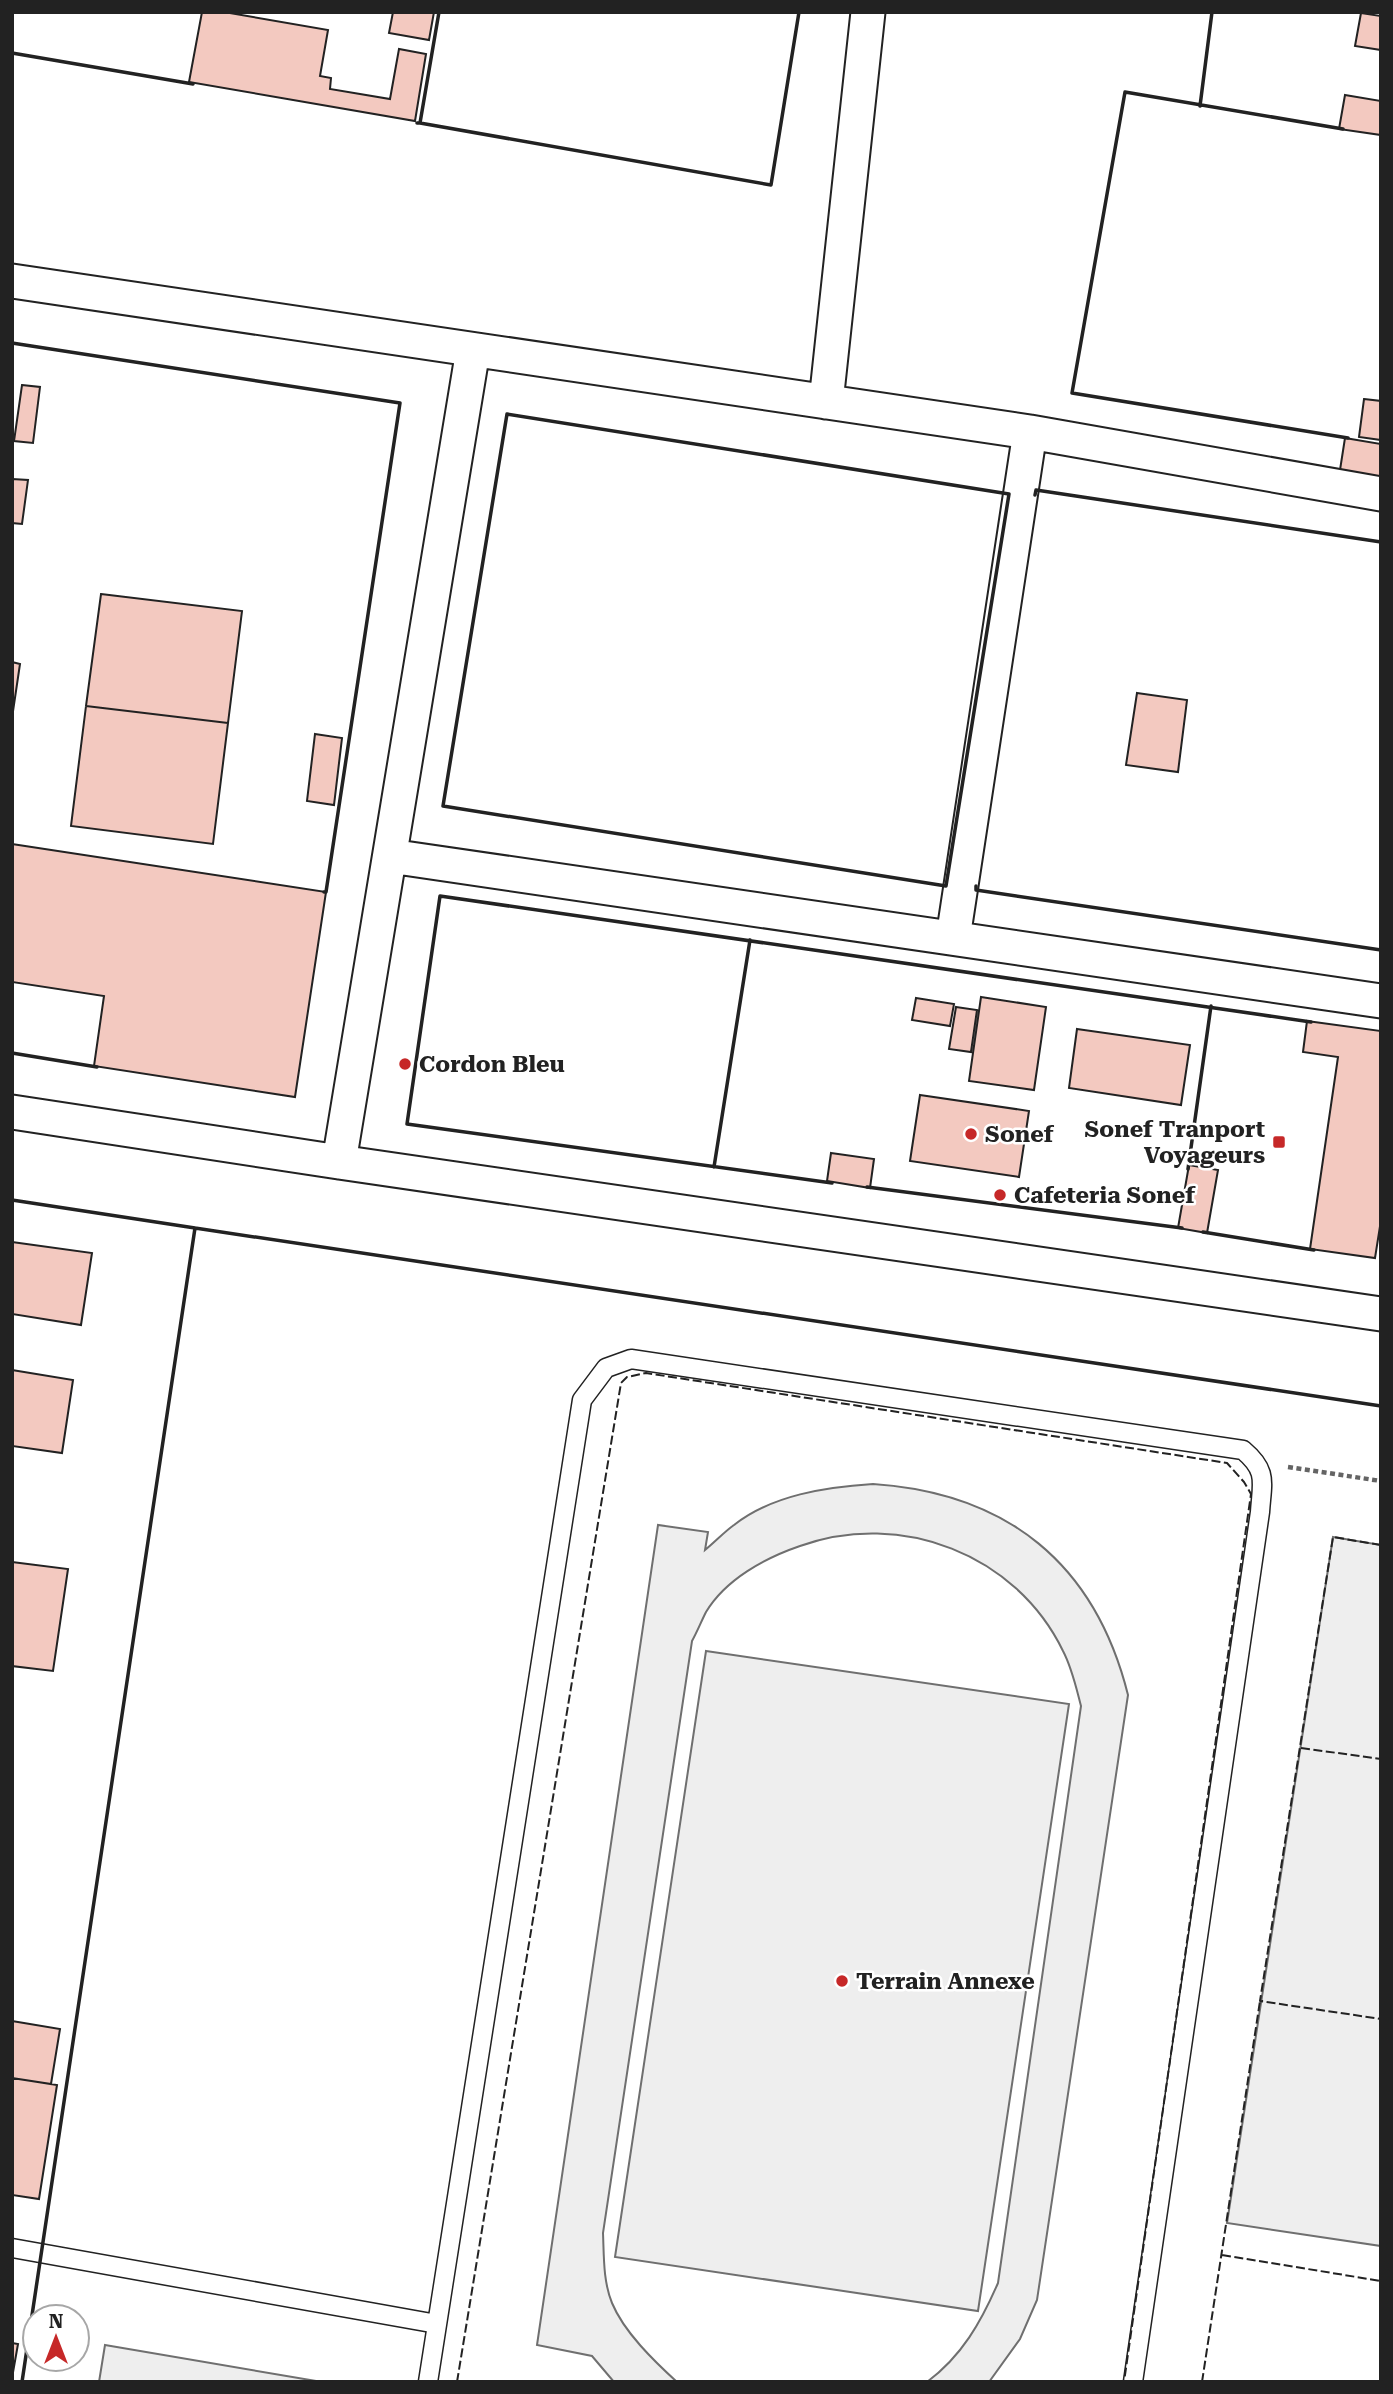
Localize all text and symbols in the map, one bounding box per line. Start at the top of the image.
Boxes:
place label: Cordon Bleu [419,1051,565,1078]
marker: Cordon Bleu [397,1056,413,1072]
place label: Sonef Tranport Voyageurs [1084,1116,1265,1169]
place label: Sonef [985,1121,1055,1148]
marker: Sonef [963,1126,979,1142]
marker: Sonef Tranport Voyageurs [1271,1134,1287,1150]
place label: Cafeteria Sonef [1014,1182,1196,1209]
marker: Cafeteria Sonef [992,1187,1008,1203]
place label: Terrain Annexe [856,1968,1035,1995]
marker: Terrain Annexe [834,1973,850,1989]
north arrow [21,2303,91,2373]
text: N [49,2310,64,2333]

